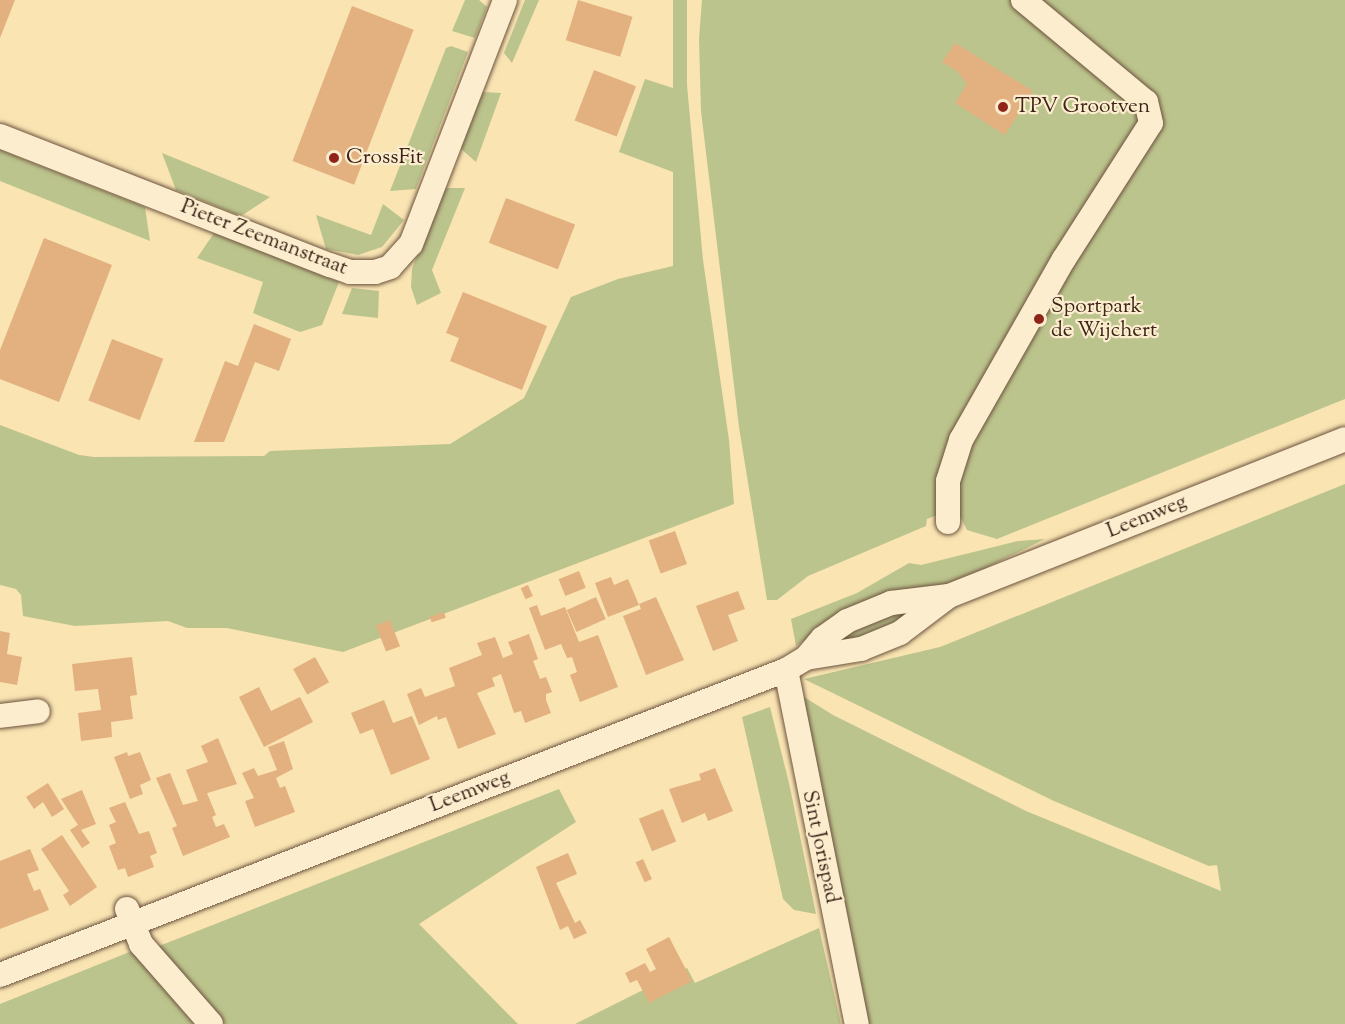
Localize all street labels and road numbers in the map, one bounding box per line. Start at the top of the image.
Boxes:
street label: Pieter Zeemanstraat [177,195,351,281]
street label: Leemweg [1103,490,1191,544]
street label: Leemweg [426,765,514,819]
street label: Sint Jorispad [796,788,844,906]

